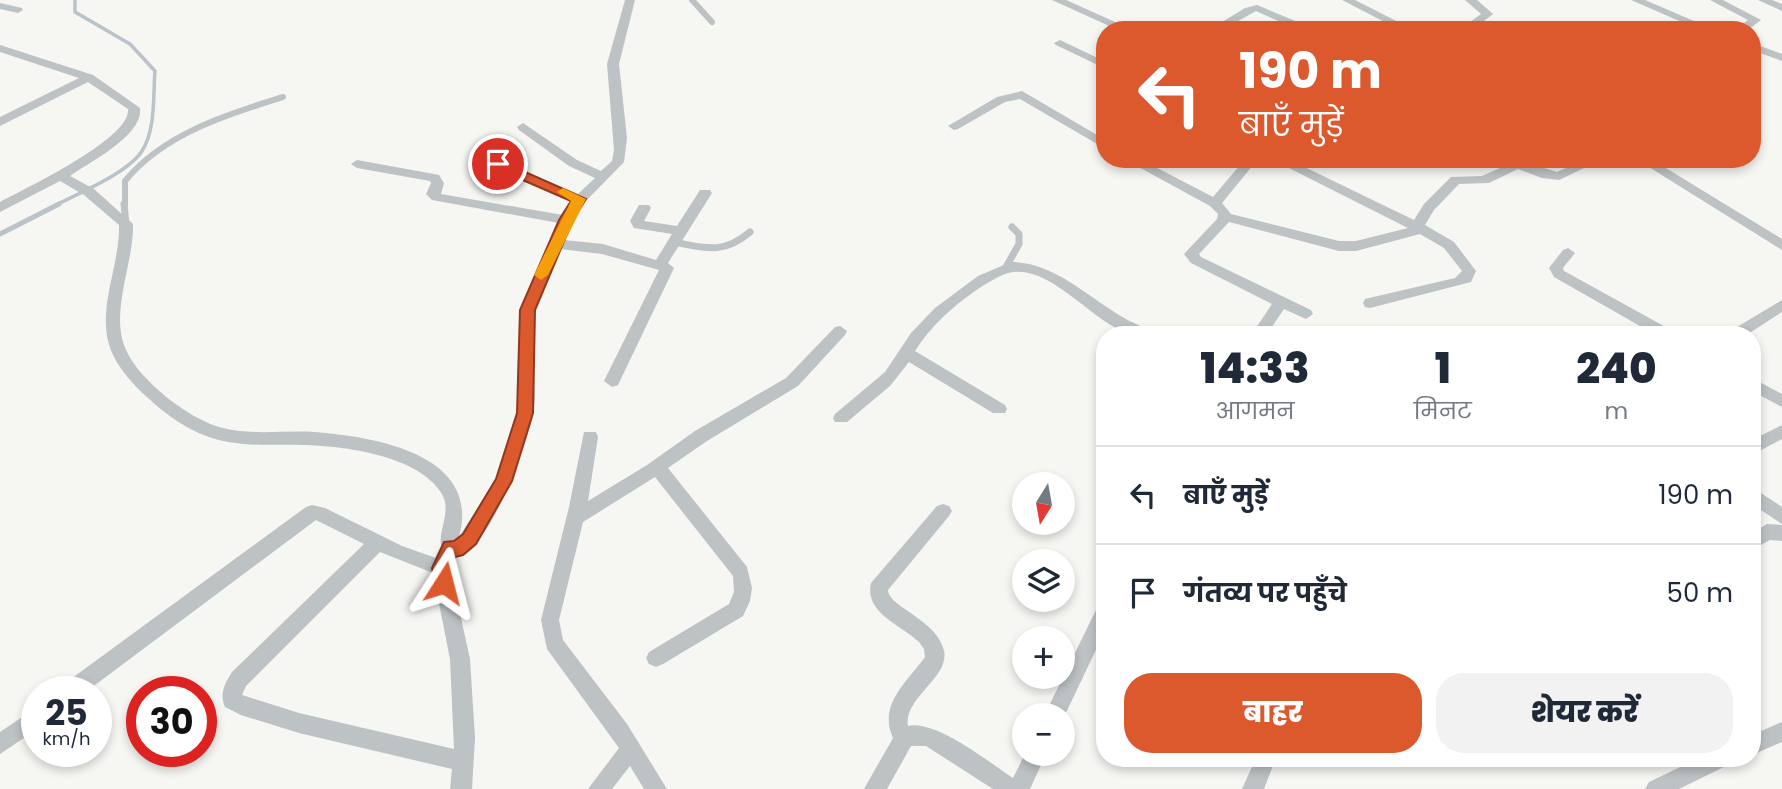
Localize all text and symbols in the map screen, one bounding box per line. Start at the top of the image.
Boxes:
text: 190 m [1239,37,1382,105]
icon: left [1124,49,1215,140]
text: बाएँ मुड़ें [1239,102,1343,147]
pin [468,134,528,194]
icon: arrive [479,145,517,183]
text: 14:33 [1200,339,1310,398]
text: 1 [1435,339,1451,398]
text: 240 [1576,339,1657,398]
text: आगमन [1215,395,1294,427]
text: मिनट [1414,395,1472,427]
text: m [1605,395,1628,427]
north arrow [1012,472,1074,536]
map controls [1012,472,1075,766]
icon: left [1124,476,1162,514]
text: बाएँ मुड़ें [1183,477,1268,513]
text: 190 m [1658,477,1733,513]
position arrow [407,546,481,620]
button: layers [1012,549,1075,612]
icon: arrive [1124,574,1162,612]
text: गंतव्य पर पहुँचे [1183,575,1347,611]
text: 50 m [1667,575,1733,611]
button: + [1012,626,1075,689]
button: बाहर [1124,673,1422,753]
button: शेयर करें [1436,673,1733,753]
speed limit sign: 30 [126,676,217,767]
text: 25 [45,688,88,737]
button: − [1012,703,1075,766]
text: km/h [43,726,90,751]

